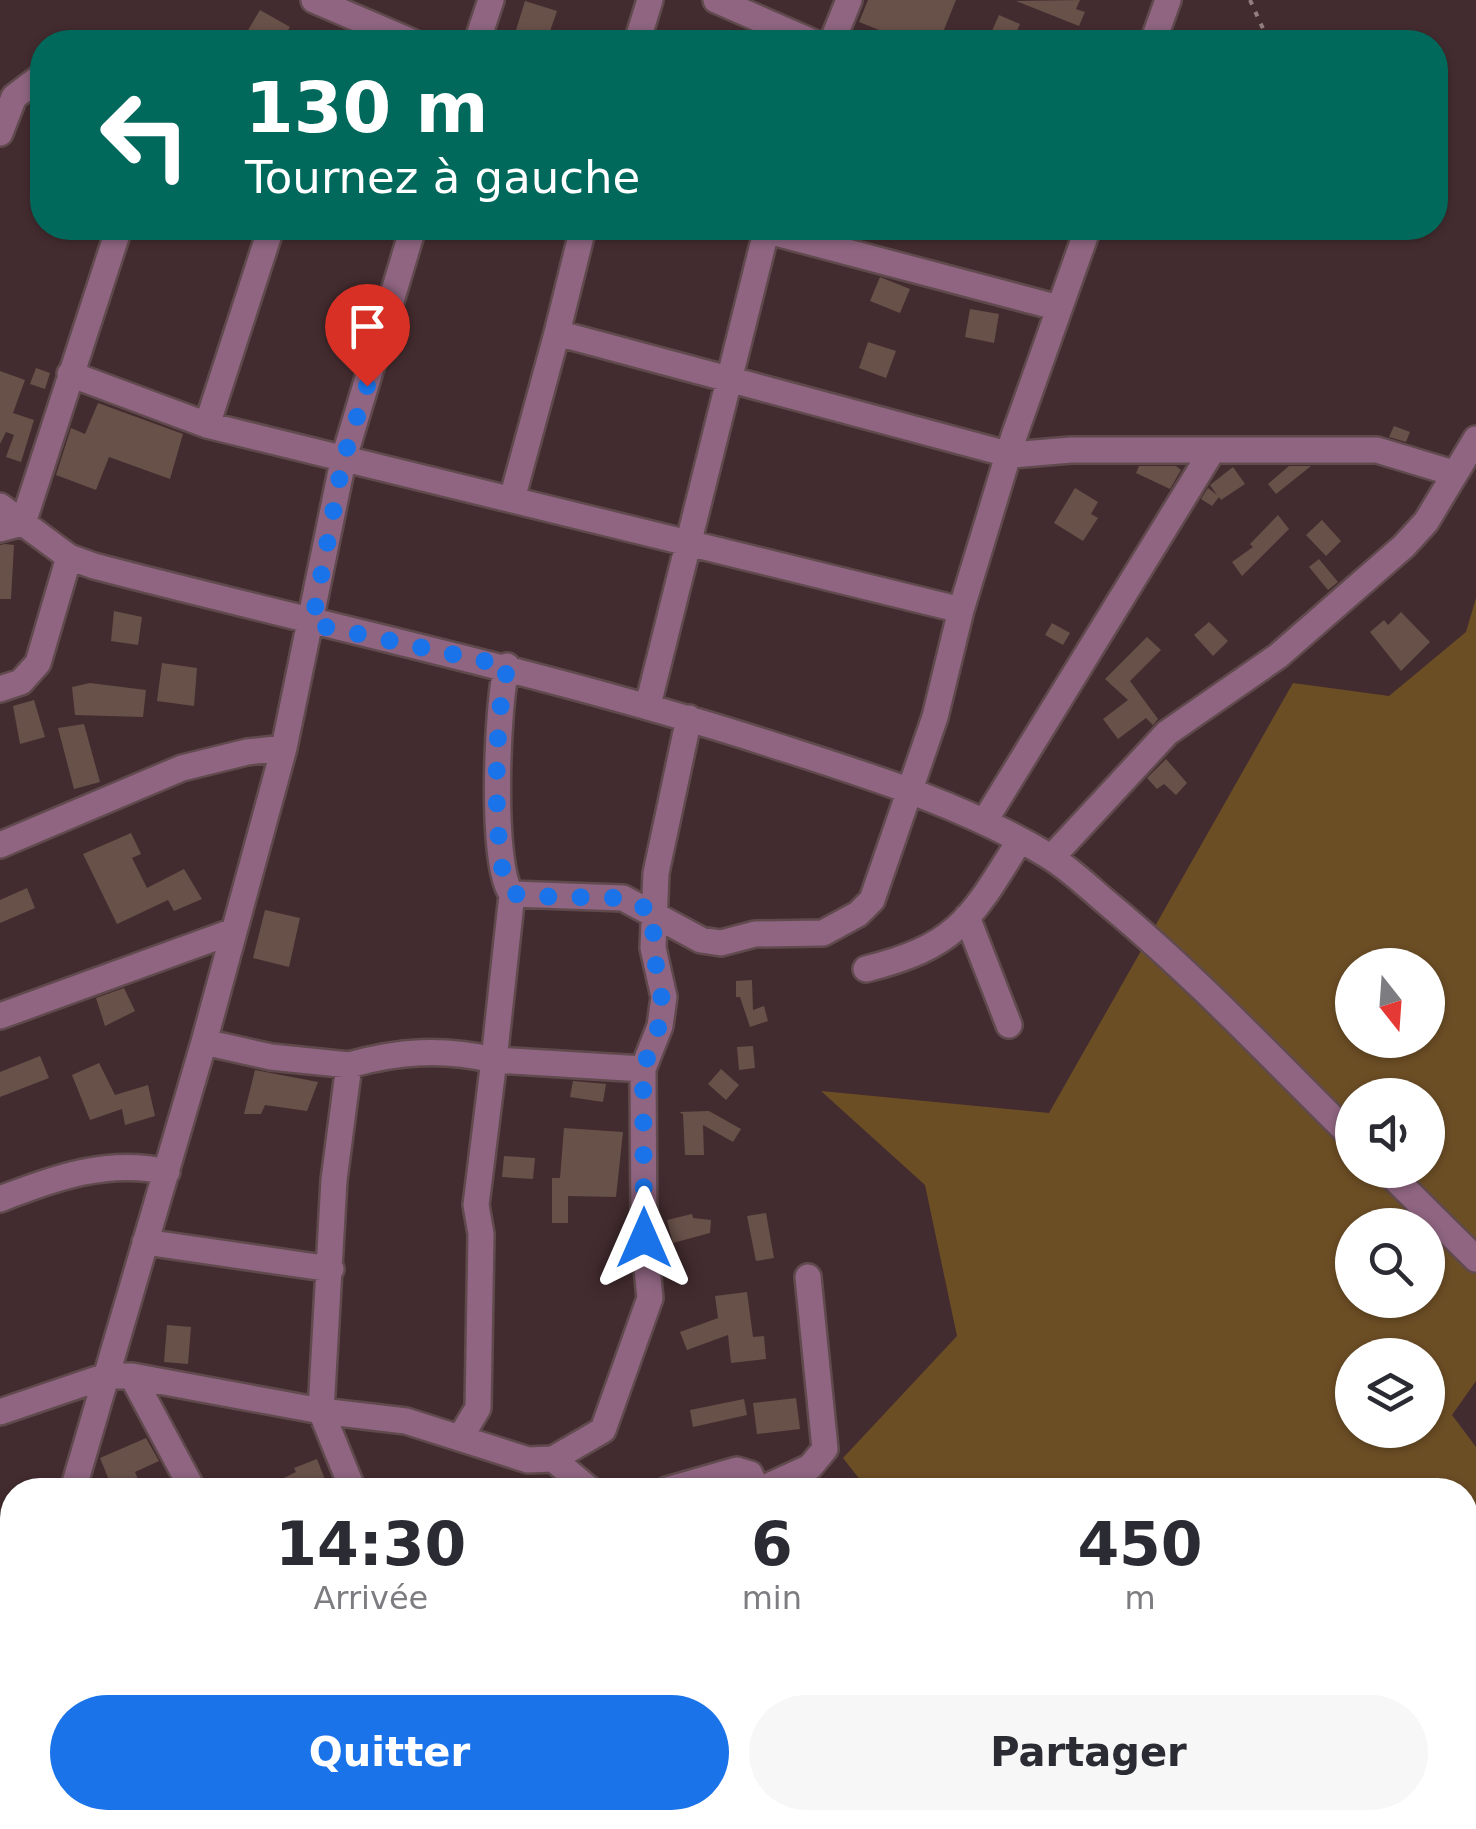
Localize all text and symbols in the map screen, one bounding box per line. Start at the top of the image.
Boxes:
text: 130 m [245,67,488,149]
icon: left [80,70,210,200]
text: Tournez à gauche [245,151,640,204]
pin [325,284,410,387]
icon: arrive [340,299,395,354]
north arrow [1335,948,1445,1058]
map controls [1335,948,1445,1448]
button: sound [1335,1078,1445,1188]
position arrow [592,1186,696,1290]
button: search [1335,1208,1445,1318]
button: layers [1335,1338,1445,1448]
text: 14:30 [275,1509,466,1579]
text: 6 [751,1509,793,1579]
text: 450 [1077,1509,1203,1579]
text: Arrivée [313,1579,428,1617]
text: min [742,1579,802,1617]
text: m [1124,1579,1156,1617]
button: Quitter [50,1695,729,1810]
button: Partager [749,1695,1428,1810]

